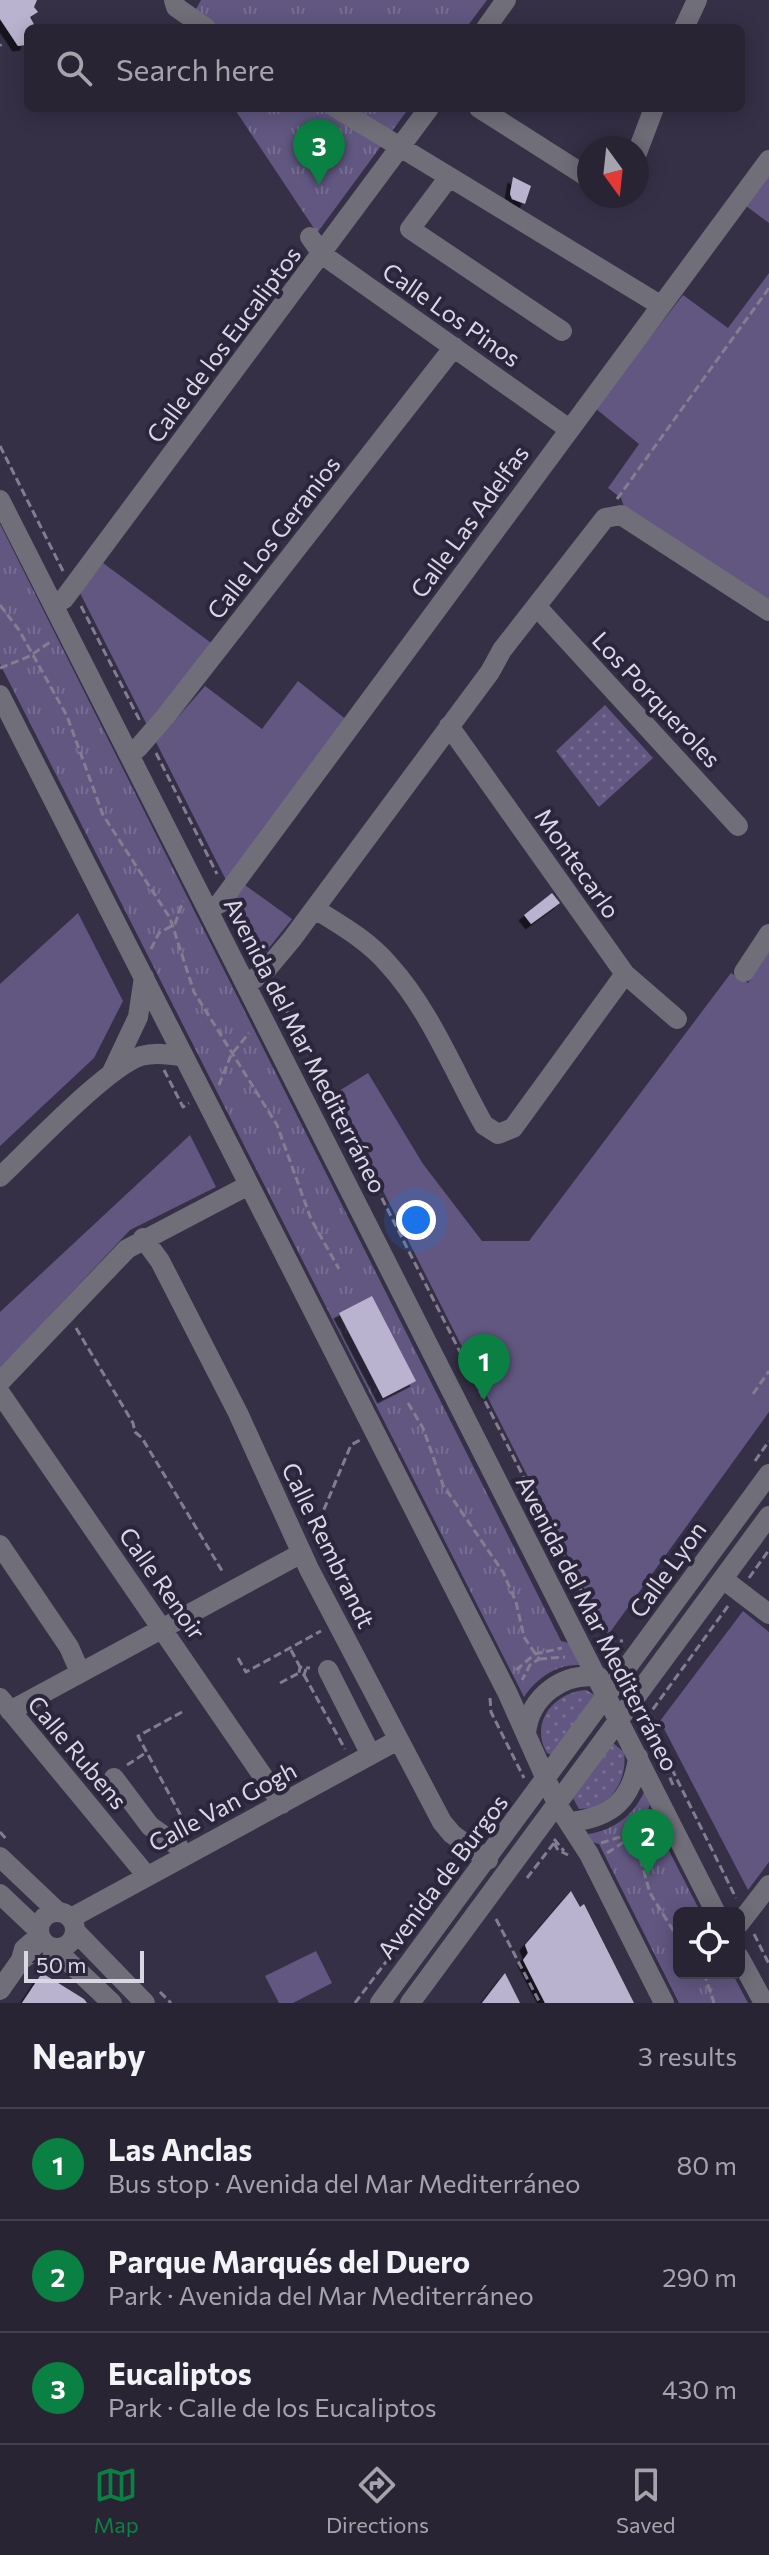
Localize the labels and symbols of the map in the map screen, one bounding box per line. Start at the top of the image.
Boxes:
pin: 3 [293,119,345,185]
north arrow [577,136,649,208]
street label: Calle de los Eucaliptos [140,240,306,448]
street label: Calle Los Pinos [377,256,527,372]
street label: Calle Las Adelfas [404,439,534,603]
street label: Calle Los Geranios [200,450,346,624]
street label: Los Porqueroles [587,625,727,773]
street label: Montecarlo [529,802,627,924]
street label: Avenida del Mar Mediterráneo [219,892,393,1198]
your location [396,1200,436,1240]
pin: 1 [458,1334,510,1400]
street label: Calle Rembrandt [276,1457,382,1633]
street label: Avenida del Mar Mediterráneo [511,1470,685,1776]
street label: Calle Lyon [622,1515,712,1623]
street label: Calle Renoir [114,1521,212,1645]
street label: Calle Rubens [22,1689,134,1815]
street label: Calle Van Gogh [143,1755,301,1857]
street label: Avenida de Burgos [371,1788,513,1964]
pin: 2 [622,1809,674,1875]
scale bar [24,1947,144,1983]

